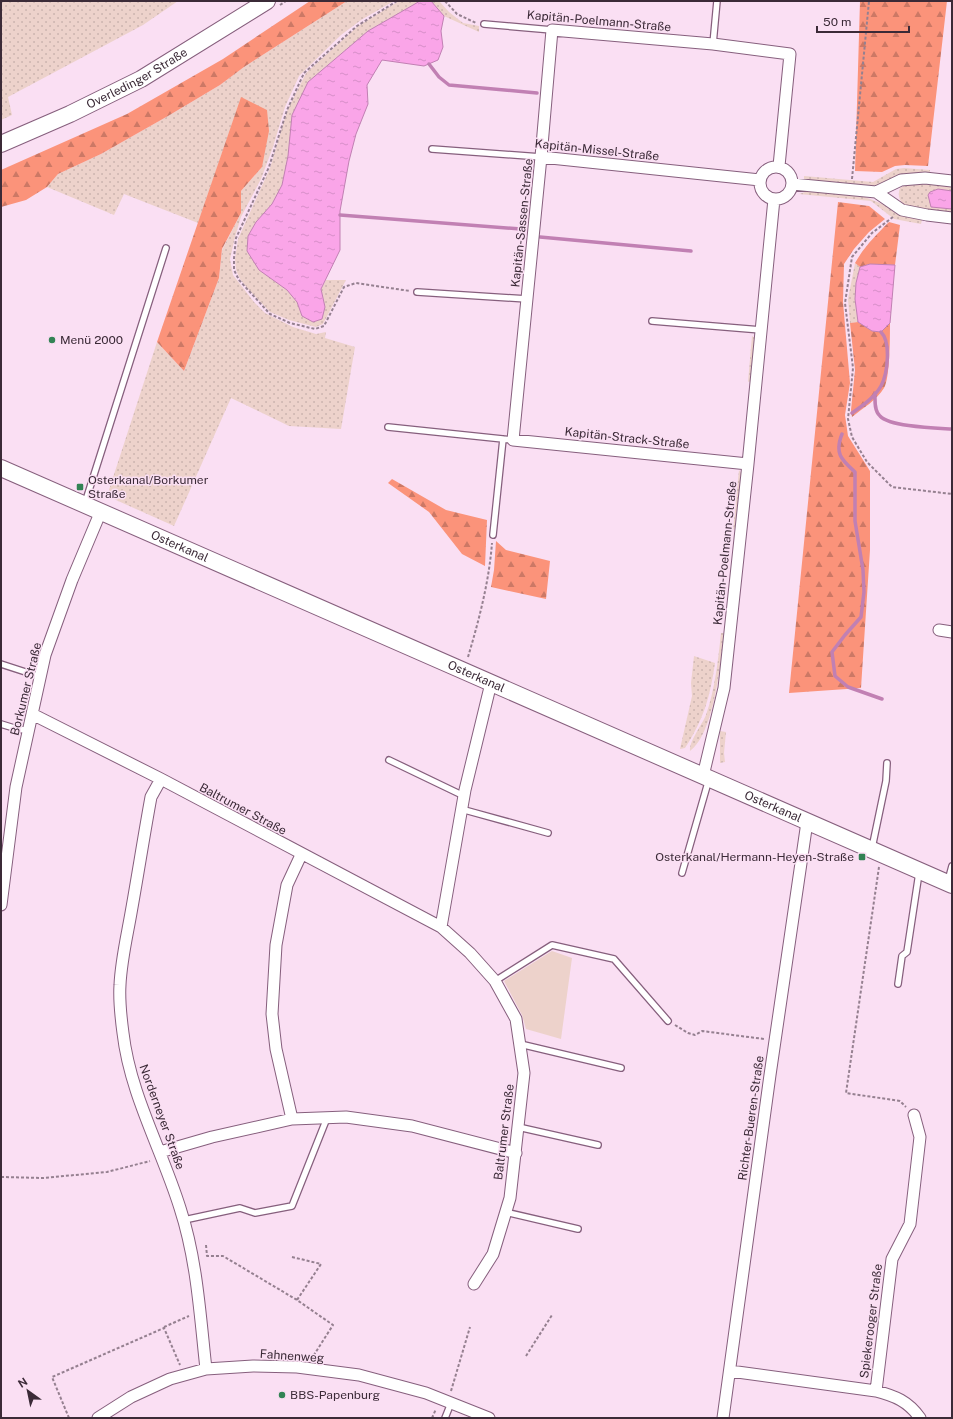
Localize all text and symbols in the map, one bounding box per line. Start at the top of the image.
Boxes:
street label: Kapitän-Poelmann-Straße [526,8,672,34]
scale bar [817,8,909,34]
text: 50 m [823,15,851,29]
street label: Overledinger Straße [84,45,190,112]
street label: Kapitän-Missel-Straße [534,136,660,164]
street label: Kapitän-Sassen-Straße [508,158,536,288]
place label: Menü 2000 [60,333,123,347]
marker: Menü 2000 [47,335,57,345]
street label: Kapitän-Strack-Straße [564,424,690,452]
place label: Osterkanal/Borkumer Straße [88,473,209,501]
street label: Kapitän-Poelmann-Straße [710,480,740,626]
marker: Osterkanal/Borkumer Straße [75,482,85,492]
street label: Osterkanal [149,528,211,565]
street label: Borkumer Straße [8,641,44,737]
street label: Osterkanal [446,658,507,695]
street label: Baltrumer Straße [197,780,289,838]
street label: Osterkanal [742,788,804,825]
place label: Osterkanal/Hermann-Heyen-Straße [655,850,854,864]
marker: Osterkanal/Hermann-Heyen-Straße [857,852,867,862]
street label: Richter-Bueren-Straße [735,1054,767,1181]
street label: Norderneyer Straße [136,1063,188,1172]
street label: Baltrumer Straße [491,1083,517,1181]
street label: Spiekerooger Straße [857,1263,885,1379]
street label: Fahnenweg [259,1347,325,1365]
north arrow [8,1371,48,1411]
text: N [16,1375,29,1390]
place label: BBS-Papenburg [290,1388,380,1402]
marker: BBS-Papenburg [277,1390,287,1400]

